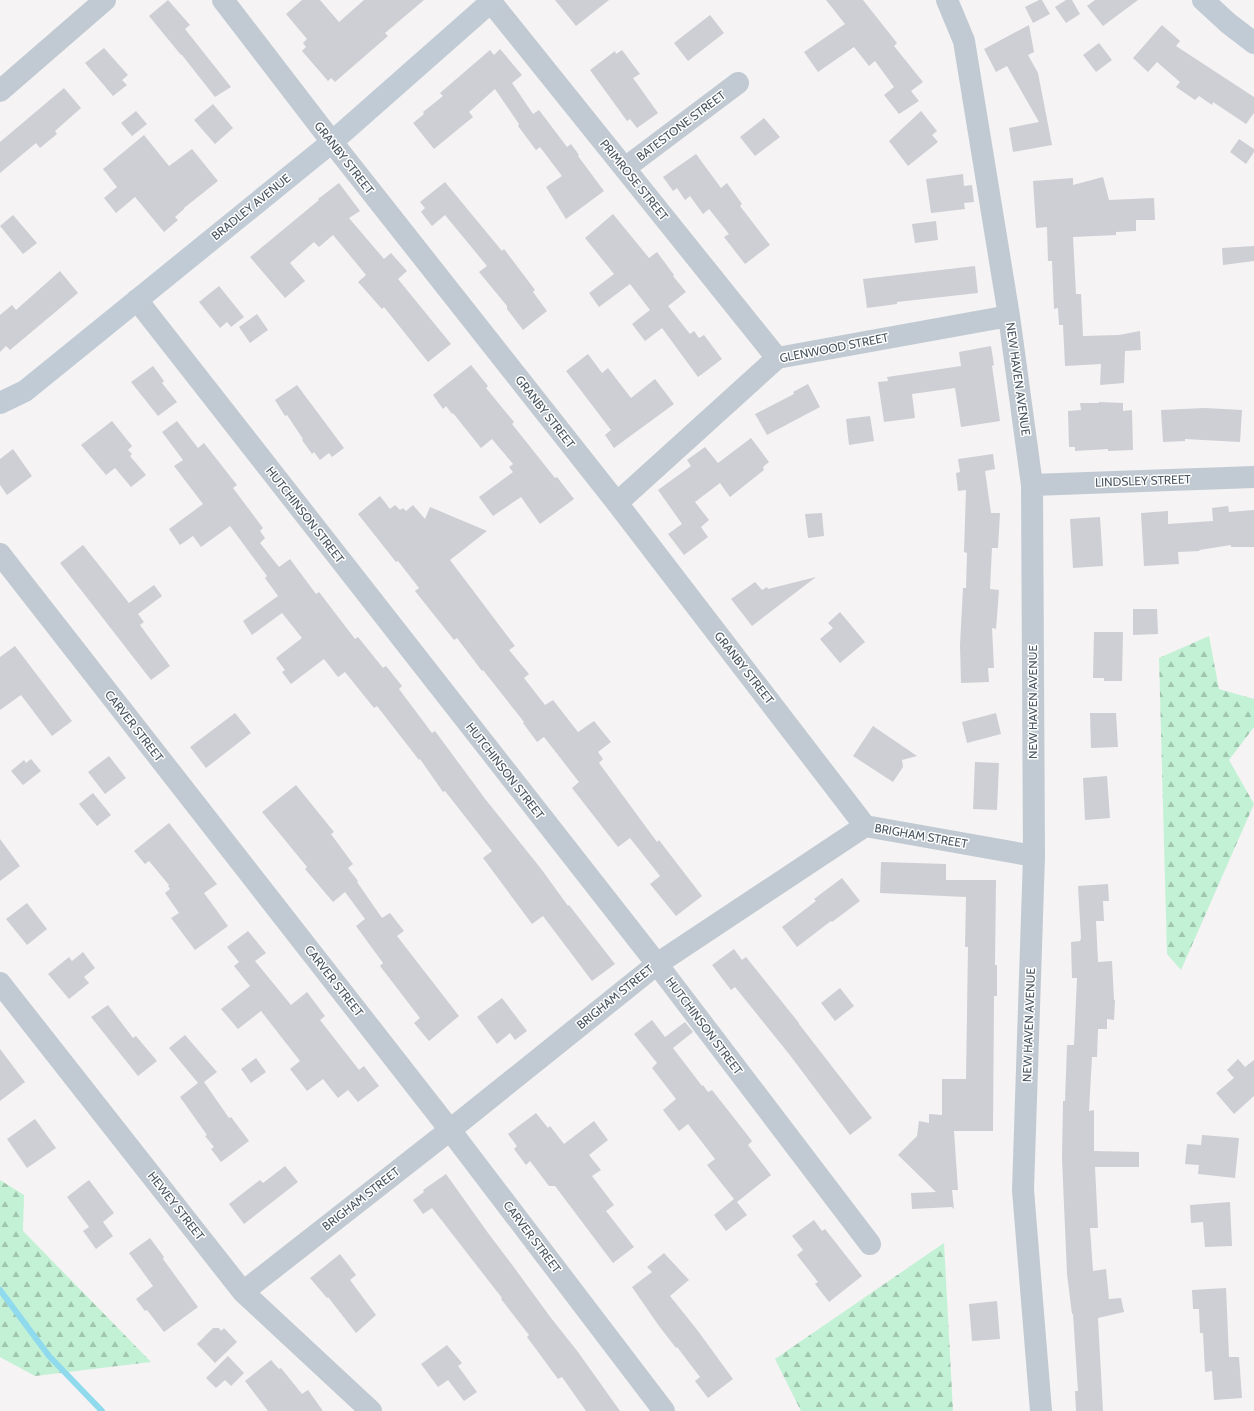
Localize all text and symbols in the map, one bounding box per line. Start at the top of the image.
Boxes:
street label: BATESTONE STREET [633,87,729,164]
street label: GRANBY STREET [311,118,378,197]
street label: PRIMROSE STREET [597,136,672,224]
street label: BRADLEY AVENUE [208,170,293,243]
street label: NEW HAVEN AVENUE [1003,321,1034,437]
street label: GLENWOOD STREET [778,329,890,365]
street label: GRANBY STREET [512,372,579,451]
street label: HUTCHINSON STREET [263,463,348,566]
street label: LINDSLEY STREET [1095,471,1192,490]
street label: GRANBY STREET [711,628,778,707]
street label: NEW HAVEN AVENUE [1025,645,1040,759]
street label: CARVER STREET [102,687,167,765]
street label: HUTCHINSON STREET [463,719,548,822]
street label: BRIGHAM STREET [873,820,969,851]
street label: CARVER STREET [302,942,367,1020]
street label: BRIGHAM STREET [573,961,656,1032]
street label: NEW HAVEN AVENUE [1019,967,1038,1082]
street label: HUTCHINSON STREET [663,974,746,1078]
street label: BRIGHAM STREET [319,1163,403,1234]
street label: HEWEY STREET [145,1168,208,1243]
street label: CARVER STREET [500,1198,565,1276]

